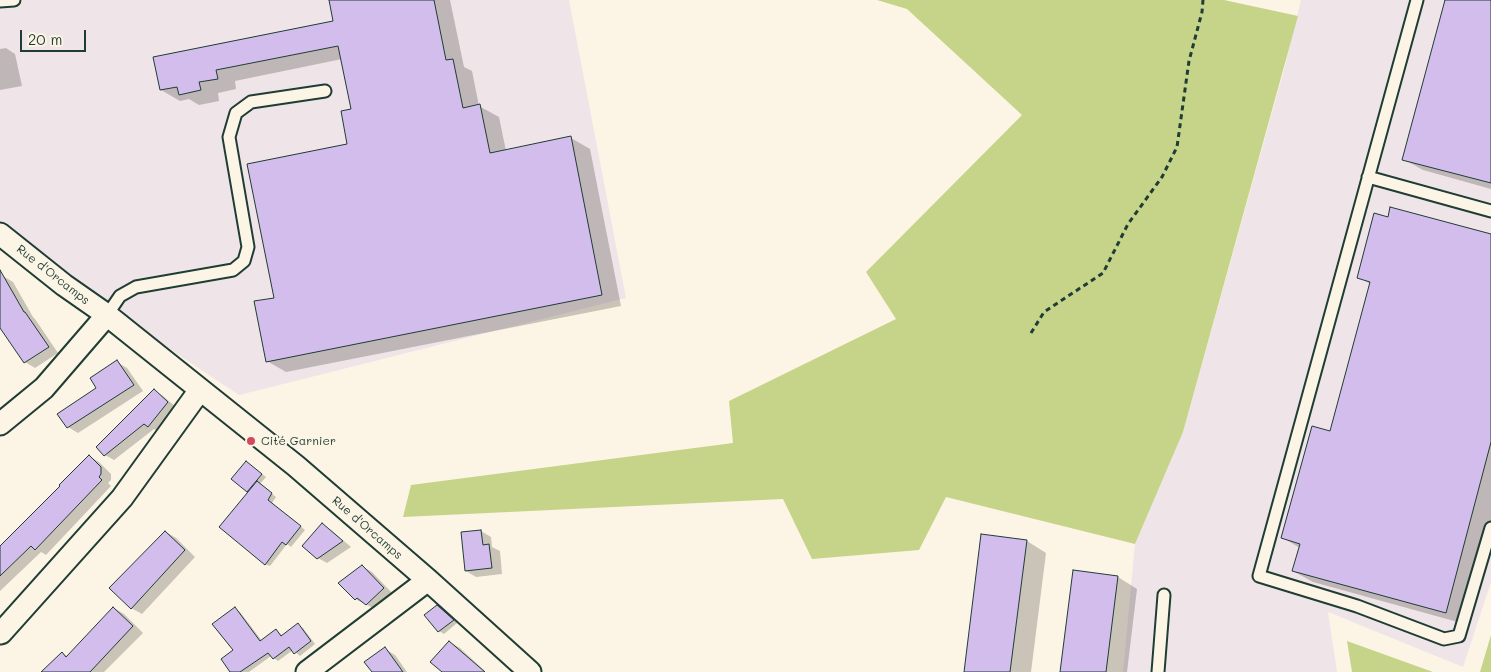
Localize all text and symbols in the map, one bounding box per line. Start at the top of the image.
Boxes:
scale bar [22,20,89,52]
text: 20 m [28,29,62,49]
street label: Rue d'Orcamps [14,242,92,308]
place label: Cité Garnier [261,434,336,448]
marker: Cité Garnier [245,435,257,447]
street label: Rue d'Orcamps [329,493,405,563]

